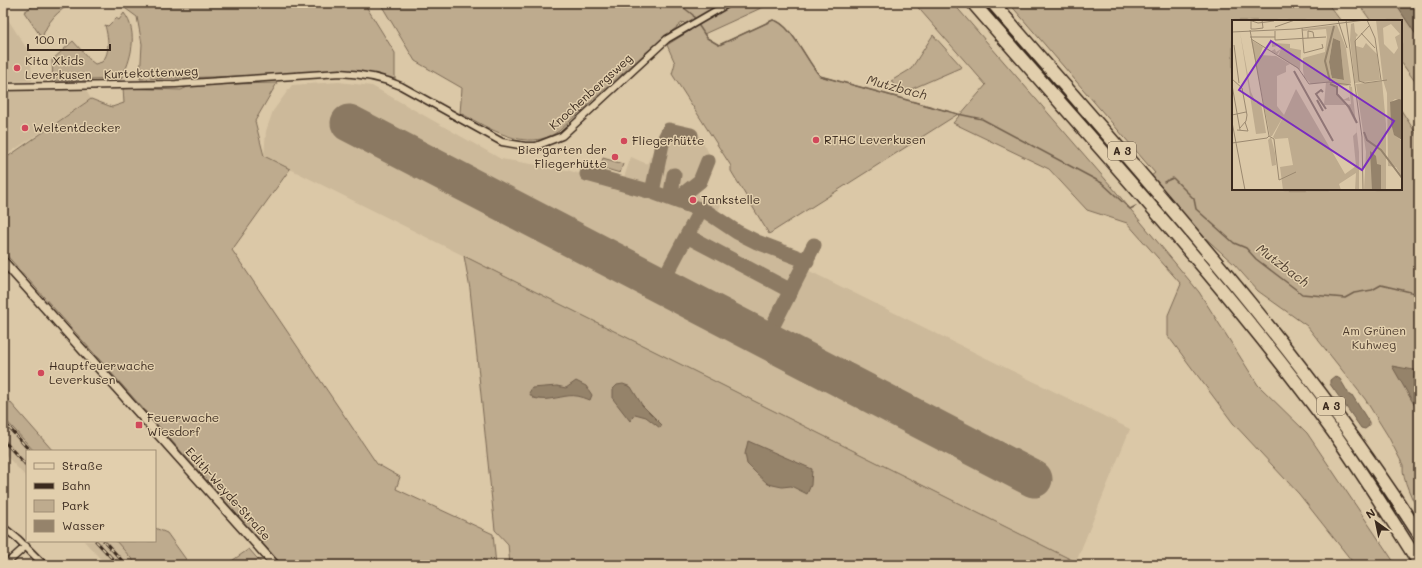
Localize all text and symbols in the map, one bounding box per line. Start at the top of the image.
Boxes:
inset map [1232,20,1402,190]
scale bar [28,26,110,52]
text: 100 m [34,31,68,47]
street label: Knochenbergsweg [545,50,635,133]
place label: Kita Xkids Leverkusen [25,52,91,82]
street label: Kurtekottenweg [104,62,198,82]
marker: Kita Xkids Leverkusen [12,63,22,73]
water label: Mutzbach [865,70,929,103]
place label: Weltentdecker [33,119,121,135]
marker: Weltentdecker [20,123,30,133]
place label: RTHC Leverkusen [824,131,926,147]
place label: Fliegerhütte [632,132,705,148]
marker: RTHC Leverkusen [811,135,821,145]
marker: Fliegerhütte [619,136,629,146]
place label: Biergarten der Fliegerhütte [518,141,607,171]
road number: A 3 [1108,142,1136,160]
marker: Biergarten der Fliegerhütte [610,152,620,162]
place label: Tankstelle [701,191,760,207]
marker: Tankstelle [688,195,698,205]
water label: Mutzbach [1254,239,1313,290]
park label: Am Grünen Kuhweg [1342,322,1406,352]
place label: Hauptfeuerwache Leverkusen [49,357,154,387]
marker: Hauptfeuerwache Leverkusen [36,368,46,378]
road number: A 3 [1317,397,1345,415]
place label: Feuerwache Wiesdorf [147,409,219,439]
marker: Feuerwache Wiesdorf [134,420,144,430]
street label: Edith-Weyde-Straße [183,443,275,543]
legend [26,450,156,542]
text: Straße [62,457,103,473]
text: Bahn [62,477,90,493]
text: Park [62,497,89,513]
north arrow [1356,502,1396,542]
text: N [1363,505,1378,522]
text: Wasser [62,517,105,533]

